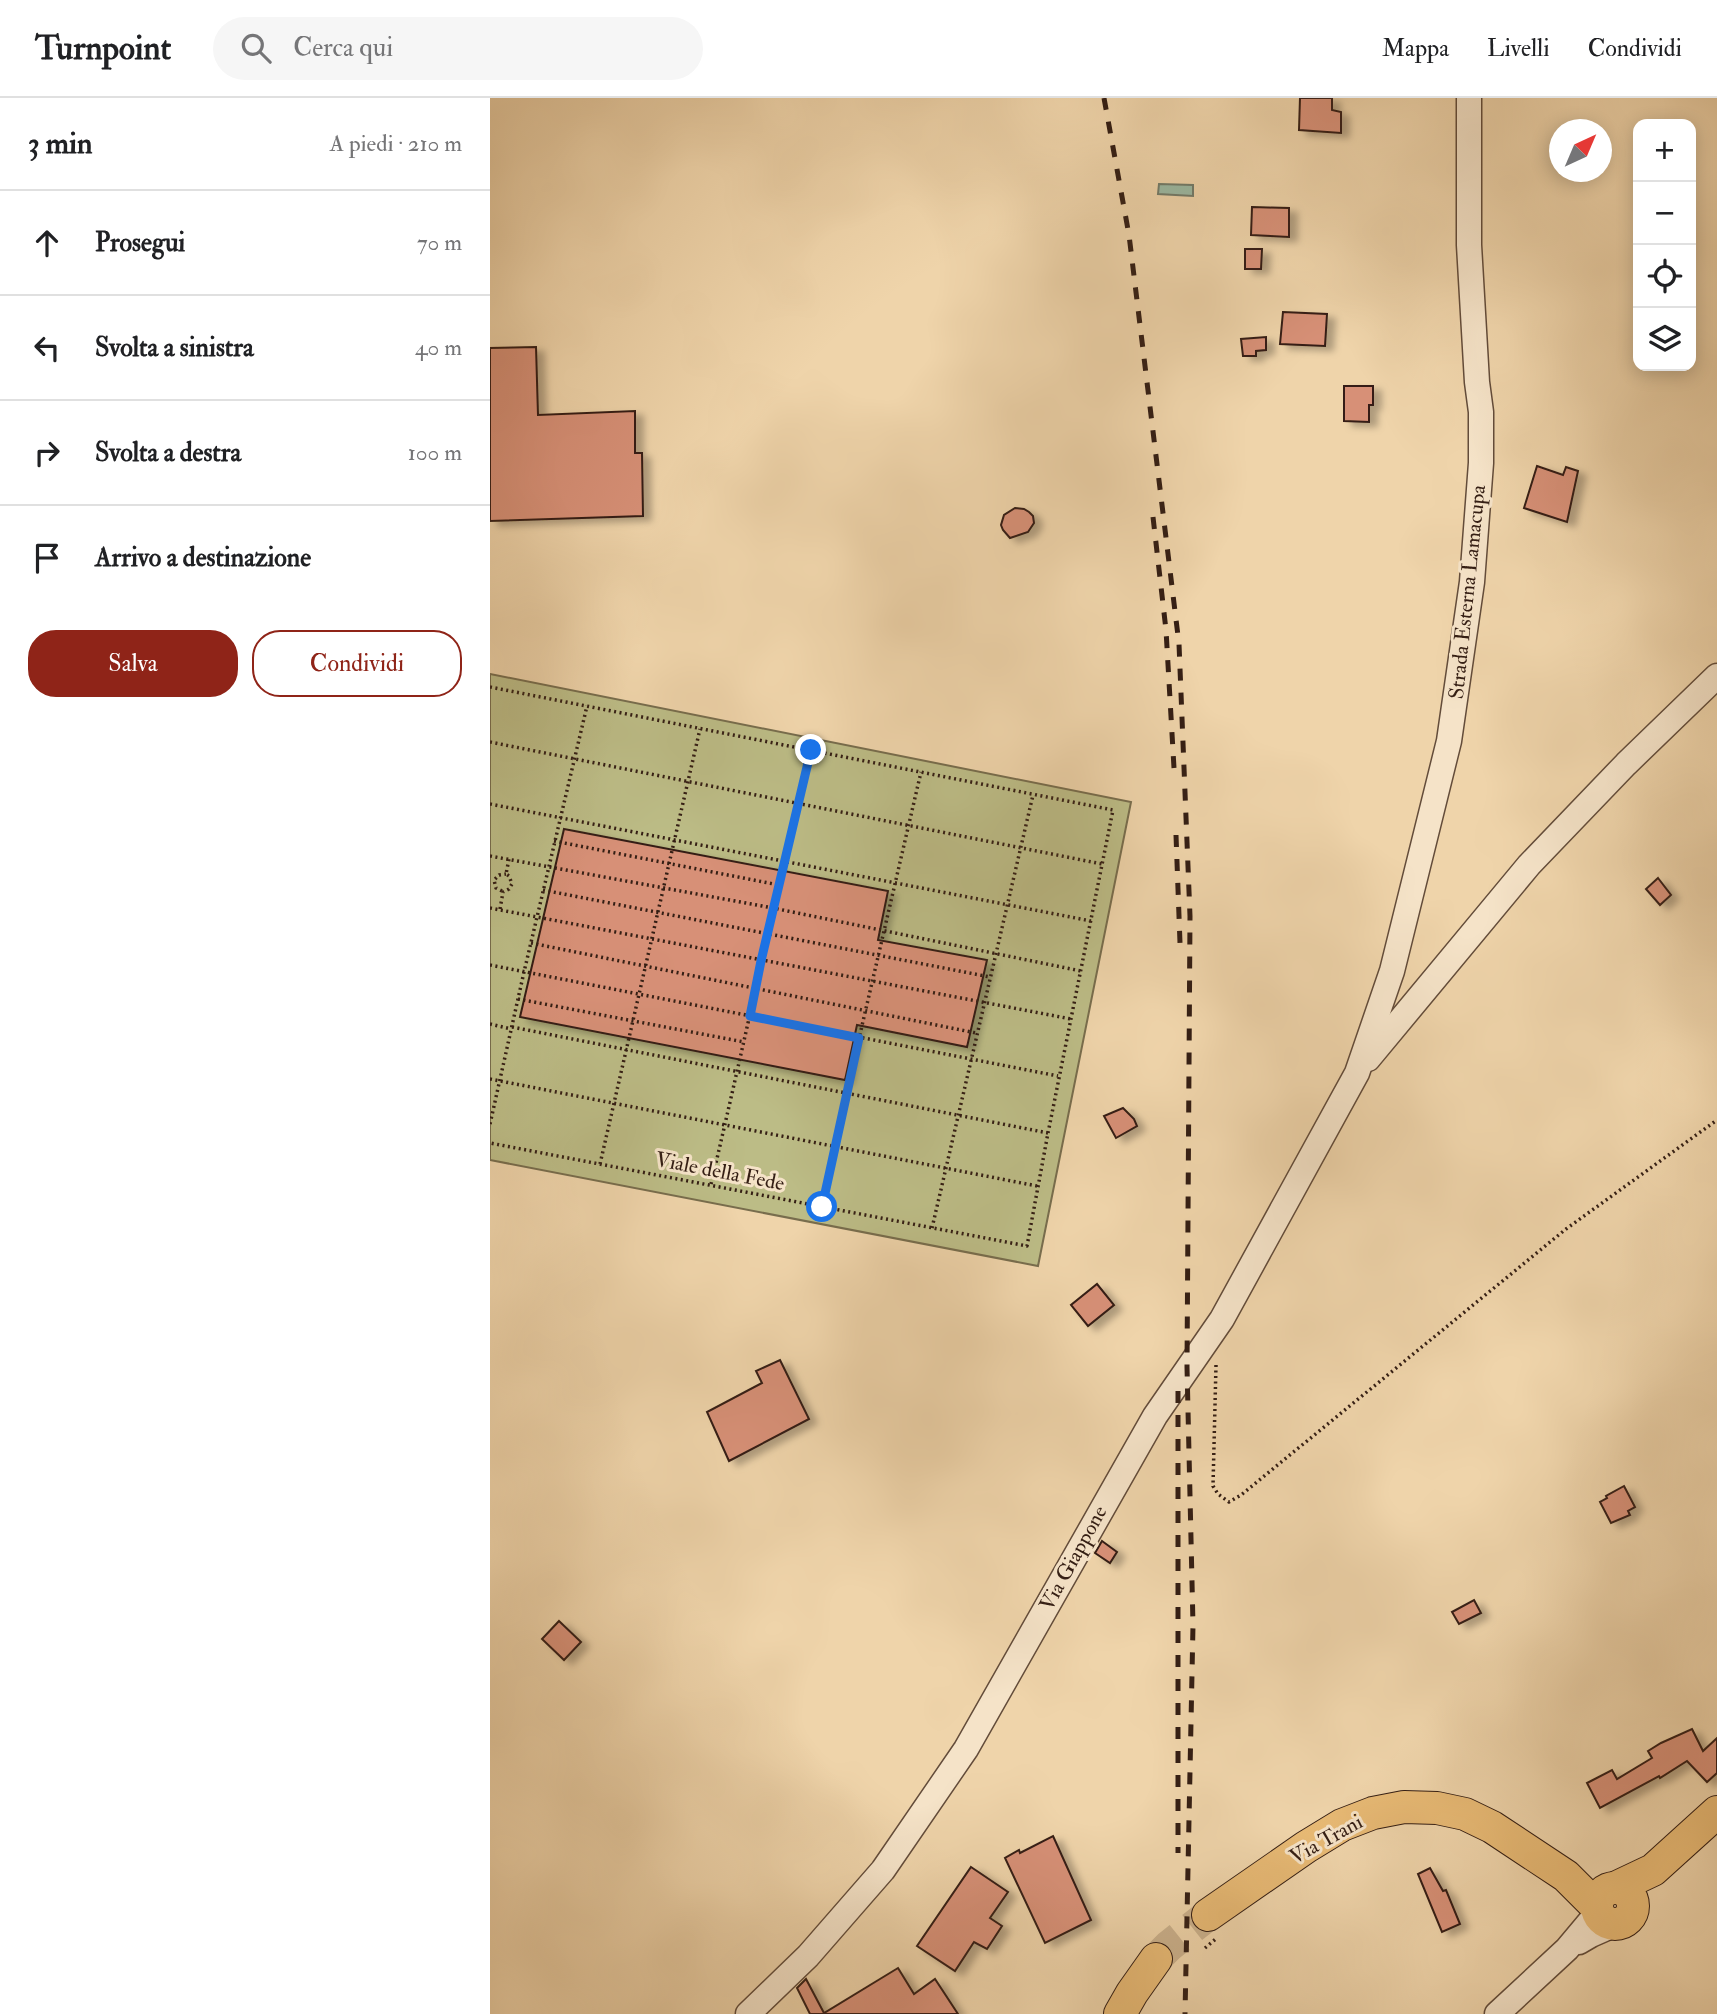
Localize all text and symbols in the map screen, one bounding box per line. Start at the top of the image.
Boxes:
search box [213,17,703,80]
text: Turnpoint [35,28,171,69]
icon: search [237,29,275,67]
text: Cerca qui [293,32,393,64]
text: Mappa [1382,33,1449,64]
text: Livelli [1487,33,1550,64]
text: Condividi [1588,33,1682,64]
north arrow [1549,119,1612,182]
map controls [1633,119,1696,371]
button: + [1633,119,1696,182]
text: 3 min [28,125,93,162]
text: A piedi · 210 m [330,129,462,158]
button: − [1633,182,1696,245]
icon: ahead [28,224,66,262]
text: Prosegui [95,227,185,259]
text: 70 m [417,228,462,257]
button: locate [1633,245,1696,308]
button: layers [1633,308,1696,371]
icon: left [28,329,66,367]
text: Svolta a sinistra [95,332,254,364]
text: 40 m [415,333,462,362]
icon: right [28,434,66,472]
text: Svolta a destra [95,437,241,469]
text: 100 m [408,438,462,467]
street label: Strada Esterna Lamacupa [1443,483,1492,701]
icon: arrive [28,539,66,577]
text: Arrivo a destinazione [95,542,311,574]
button: Salva [28,630,238,697]
button: Condividi [252,630,462,697]
route end [795,734,826,765]
street label: Viale della Fede [653,1146,787,1197]
route start [806,1191,837,1222]
street label: Via Giappone [1033,1501,1114,1616]
street label: Via Trani [1285,1808,1368,1871]

